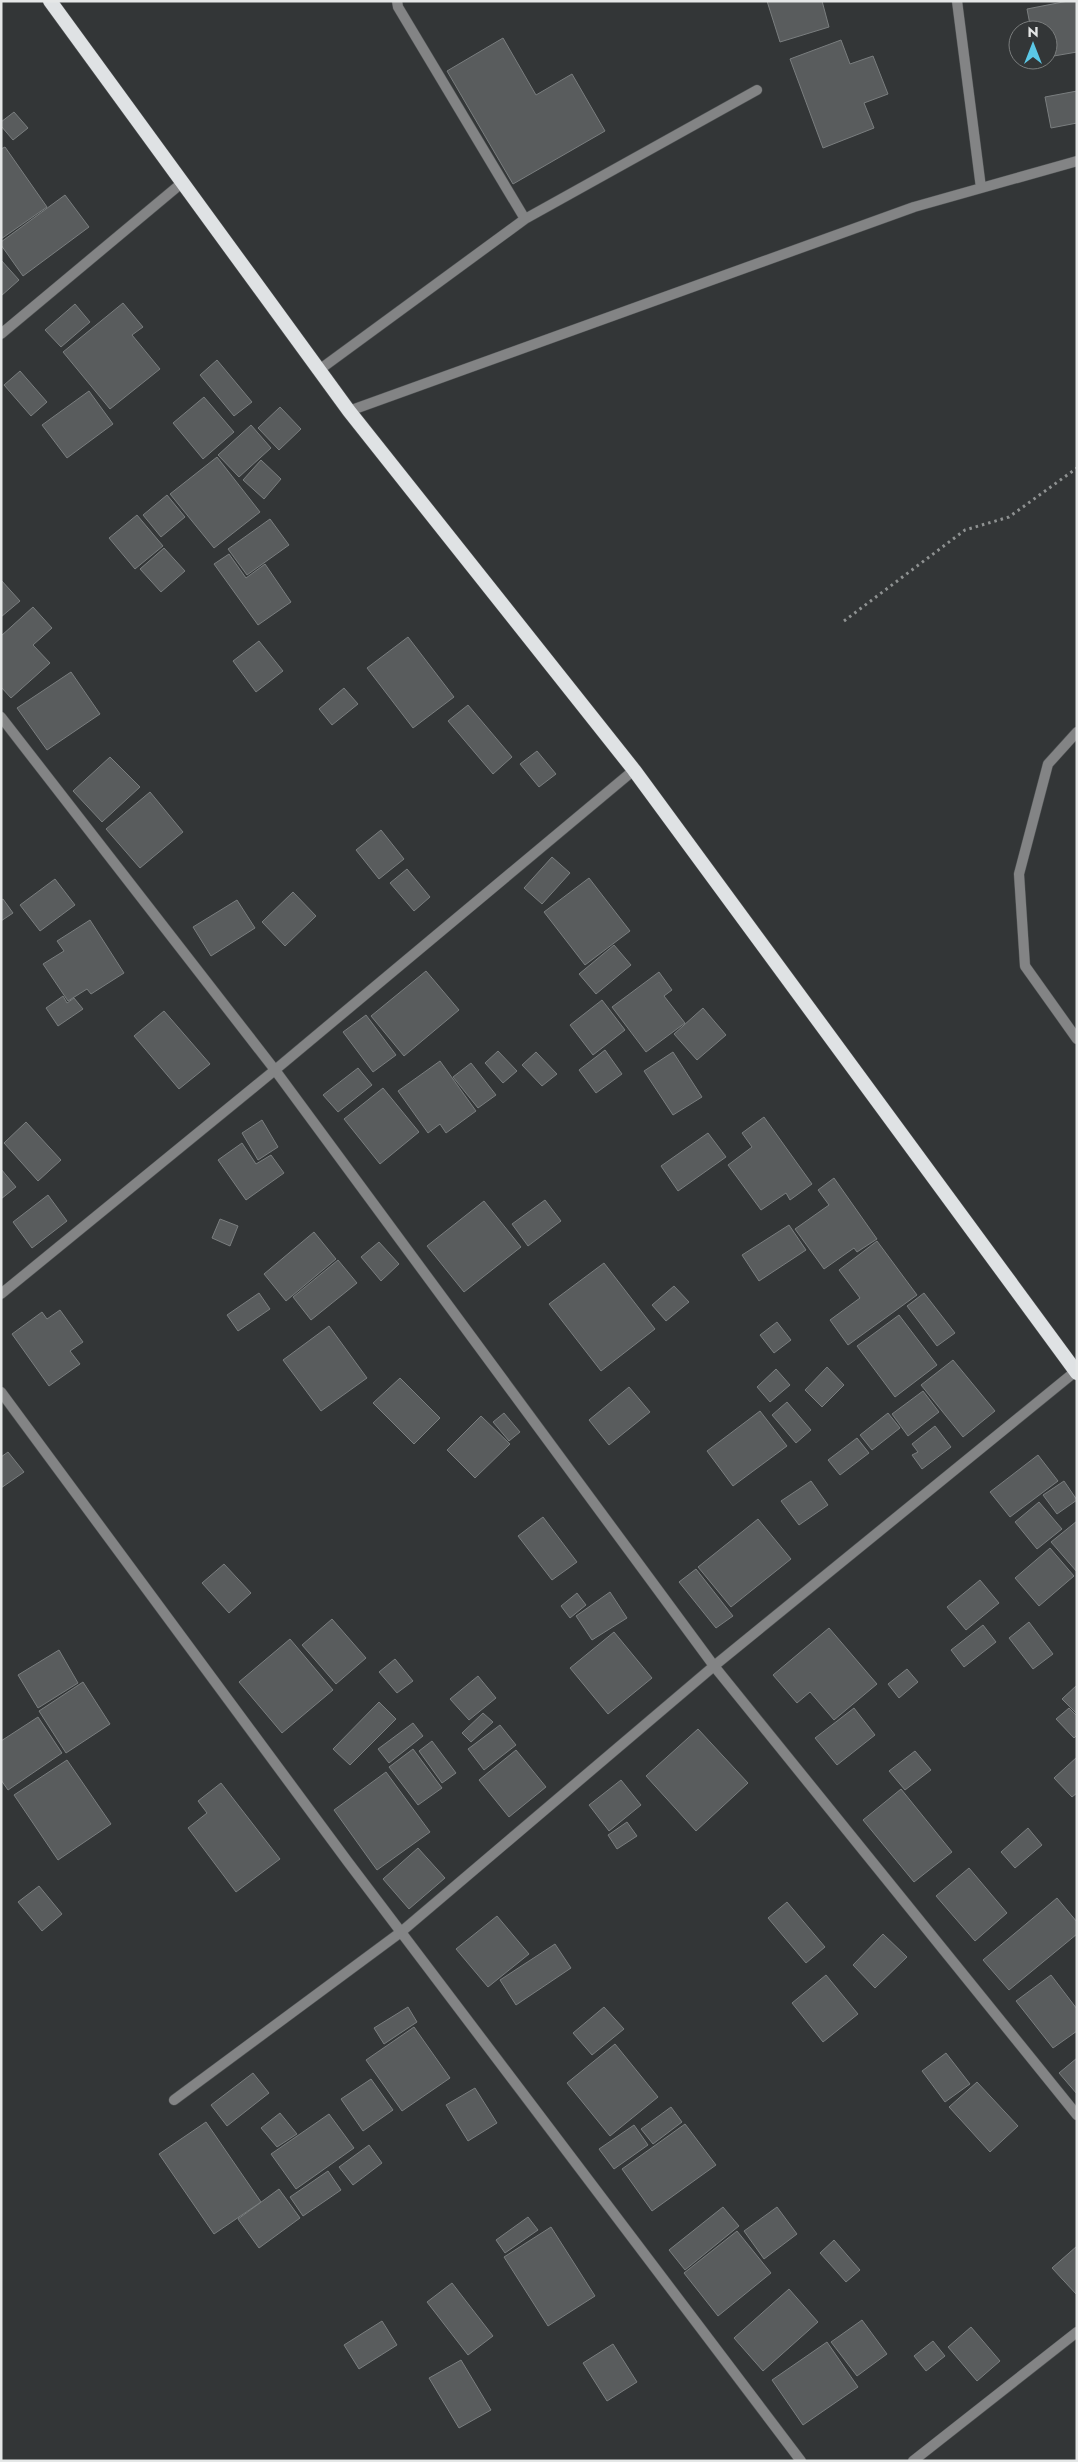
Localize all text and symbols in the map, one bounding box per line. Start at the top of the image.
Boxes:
north arrow [1008,20,1058,70]
text: N [1027,22,1039,42]

